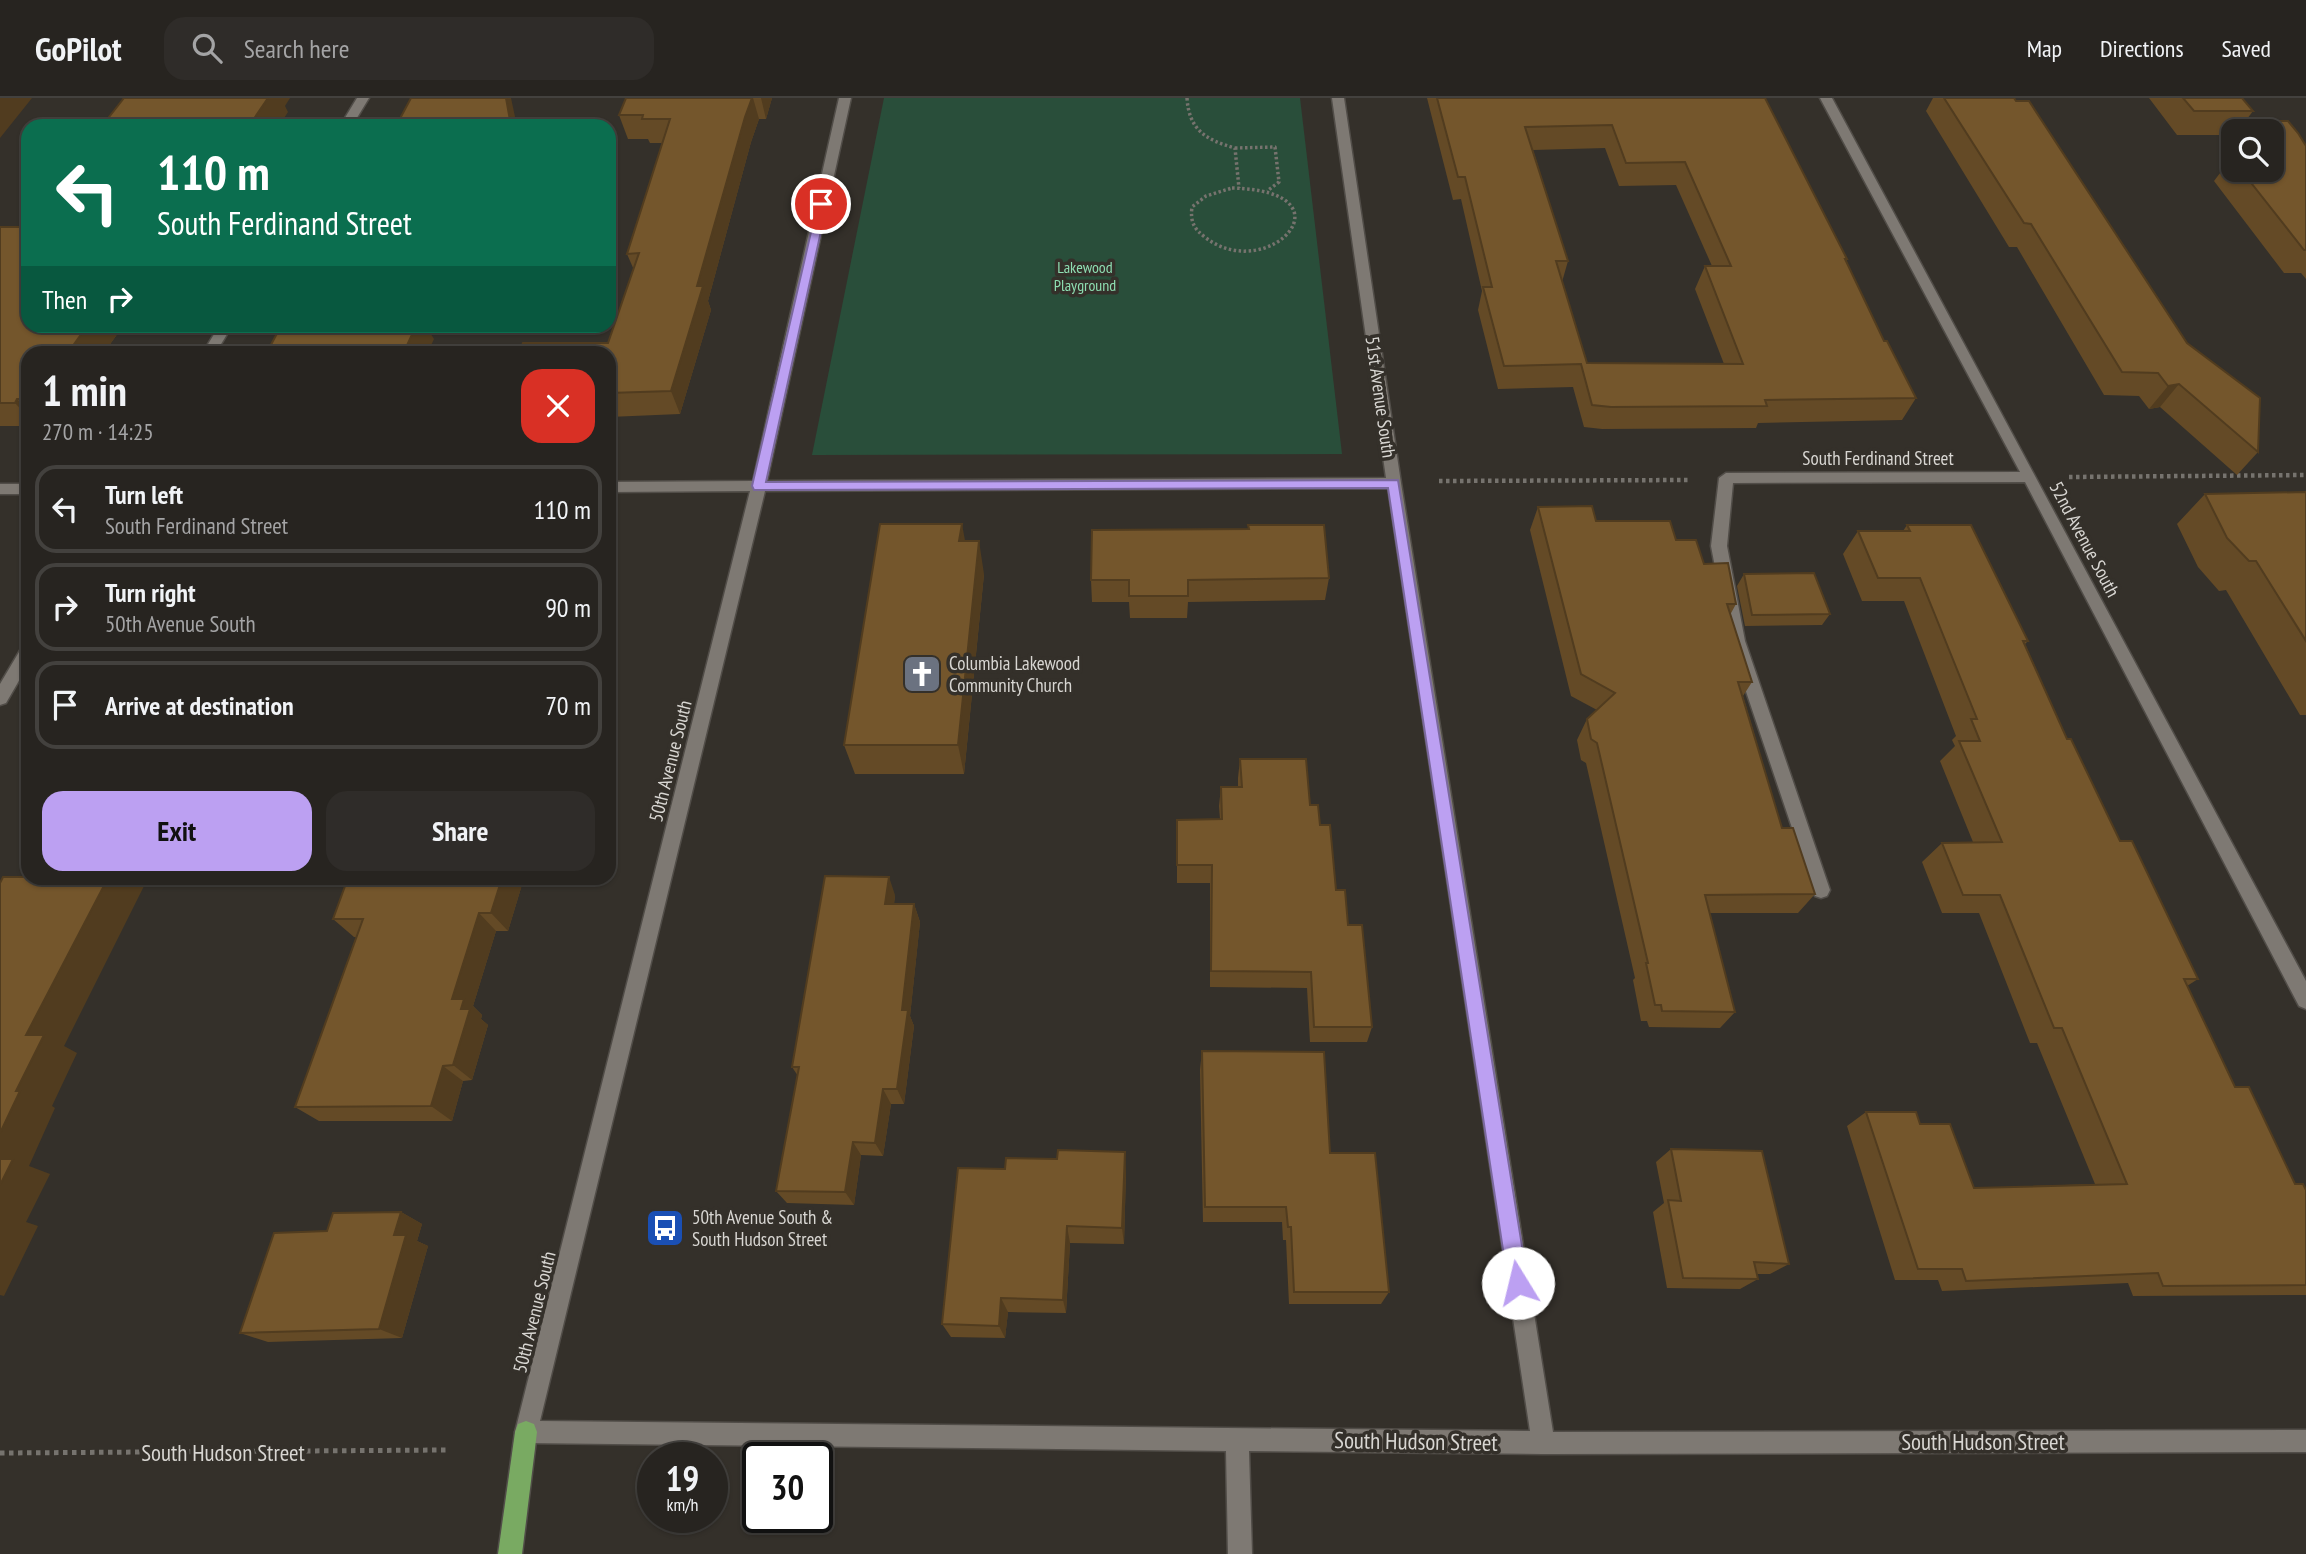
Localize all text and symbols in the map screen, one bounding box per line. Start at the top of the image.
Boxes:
search box [164,17,654,80]
text: GoPilot [35,27,122,70]
icon: search [188,29,226,67]
text: Search here [244,32,349,65]
text: Map [2027,33,2062,64]
text: Directions [2100,33,2184,64]
text: Saved [2222,33,2271,64]
map controls [2221,119,2284,182]
button: search [2221,119,2284,182]
text: 110 m [157,140,270,204]
icon: left [42,147,133,238]
pin [791,174,851,234]
icon: arrive [802,185,840,223]
text: South Ferdinand Street [157,202,412,244]
park label: Lakewood Playground [1054,257,1116,295]
icon: right [101,280,139,318]
text: Then [42,283,87,316]
street label: 51st Avenue South [1361,335,1401,459]
text: 1 min [42,363,127,418]
button: close [521,369,595,443]
text: 270 m · 14:25 [42,417,154,446]
street label: South Ferdinand Street [1802,446,1954,470]
street label: 52nd Avenue South [2044,477,2126,601]
text: Turn left [105,478,183,511]
icon: left [46,490,84,528]
text: 110 m [533,493,591,526]
text: South Ferdinand Street [105,511,288,540]
text: Turn right [105,576,196,609]
icon: right [46,588,84,626]
text: 90 m [545,591,591,624]
text: 50th Avenue South [105,609,256,638]
place label: Columbia Lakewood Community Church [949,651,1080,697]
church icon: Columbia Lakewood Community Church [901,653,943,695]
icon: arrive [46,686,84,724]
text: Arrive at destination [105,689,294,722]
text: 70 m [545,689,591,722]
street label: 50th Avenue South [643,698,697,824]
button: Exit [42,791,312,871]
button: Share [326,791,595,871]
place label: 50th Avenue South & South Hudson Street [692,1205,833,1251]
bus stop icon: 50th Avenue South & South Hudson Street [644,1207,686,1249]
position arrow [1481,1246,1555,1320]
street label: 50th Avenue South [507,1249,561,1375]
street label: South Hudson Street [1334,1425,1499,1457]
street label: South Hudson Street [1901,1427,2065,1456]
street label: South Hudson Street [141,1438,305,1467]
speed limit sign: 30 [742,1442,833,1533]
text: 19 [666,1455,699,1501]
text: km/h [667,1493,698,1516]

